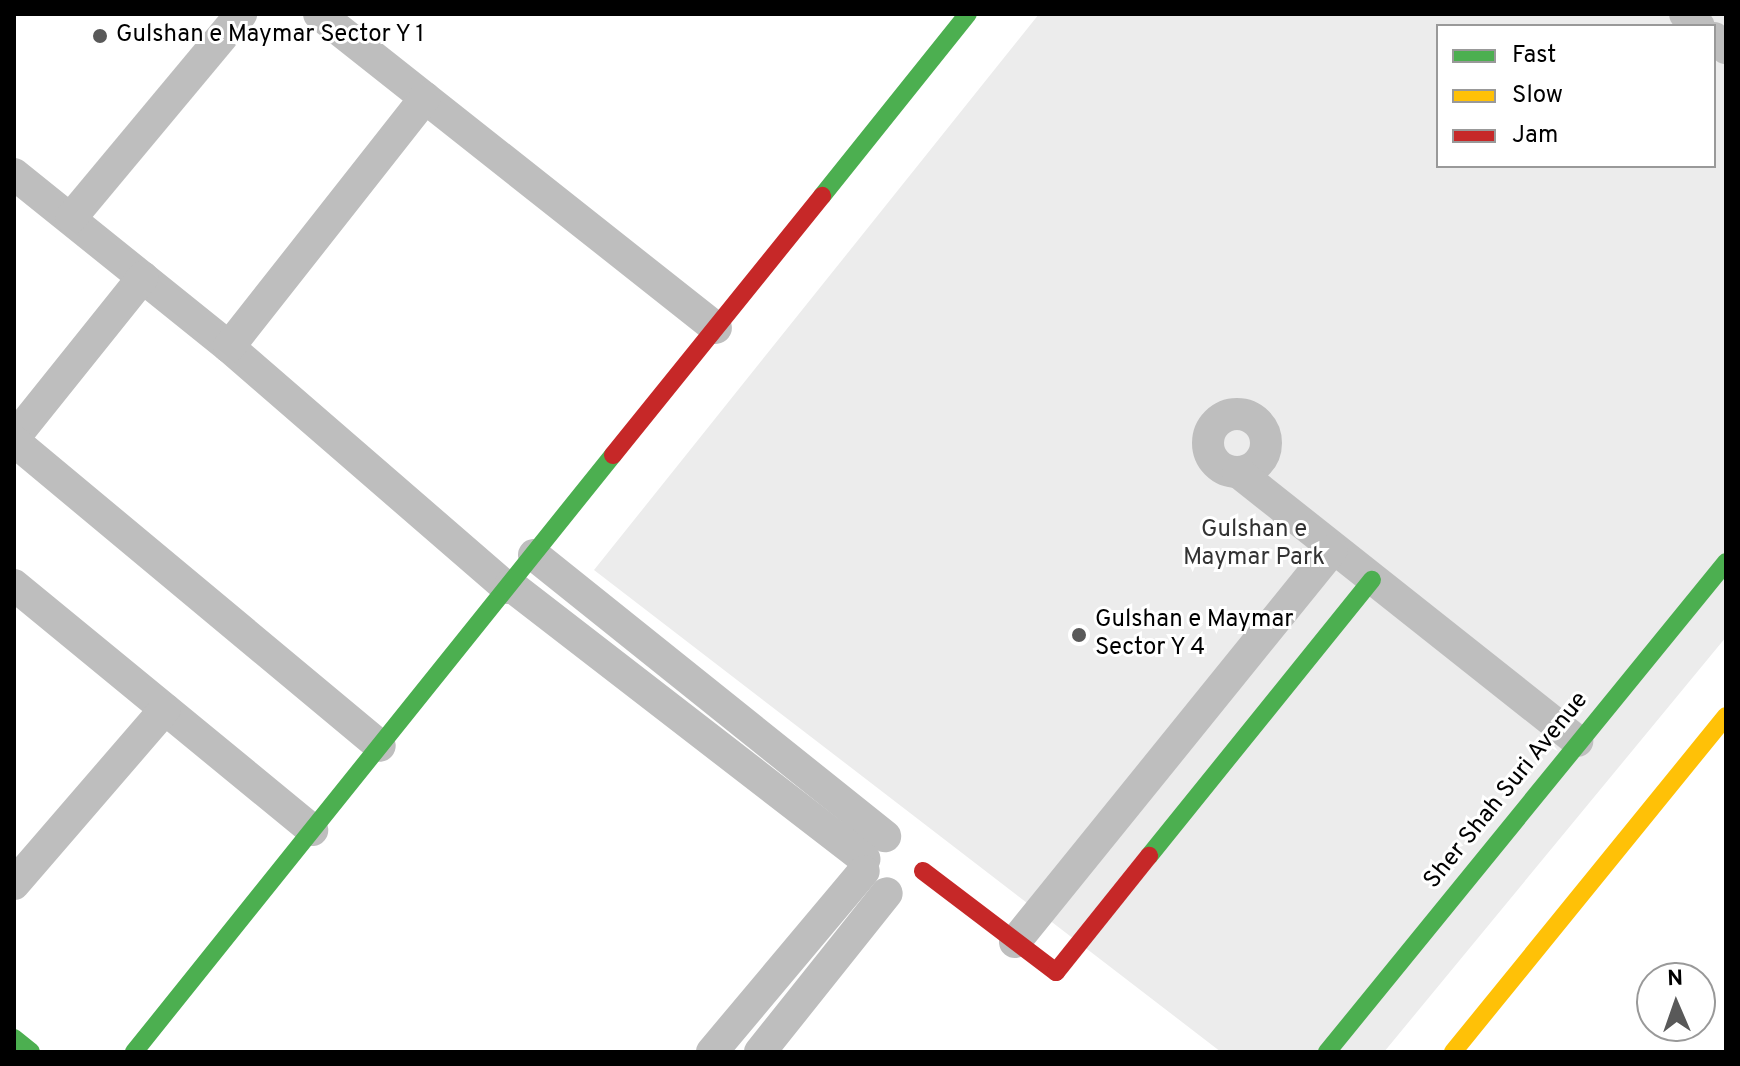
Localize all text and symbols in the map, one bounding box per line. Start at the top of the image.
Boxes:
place label: Gulshan e Maymar Sector Y 1 [116,22,426,50]
legend [1436,24,1716,168]
marker: Gulshan e Maymar Sector Y 1 [91,27,109,45]
text: Fast [1512,41,1556,71]
text: Slow [1512,81,1563,111]
text: Jam [1512,121,1558,151]
park label: Gulshan e Maymar Park [1183,517,1325,573]
place label: Gulshan e Maymar Sector Y 4 [1095,607,1294,663]
marker: Gulshan e Maymar Sector Y 4 [1070,626,1088,644]
street label: Sher Shah Suri Avenue [1419,687,1595,895]
north arrow [1636,962,1716,1042]
text: N [1667,966,1684,993]

